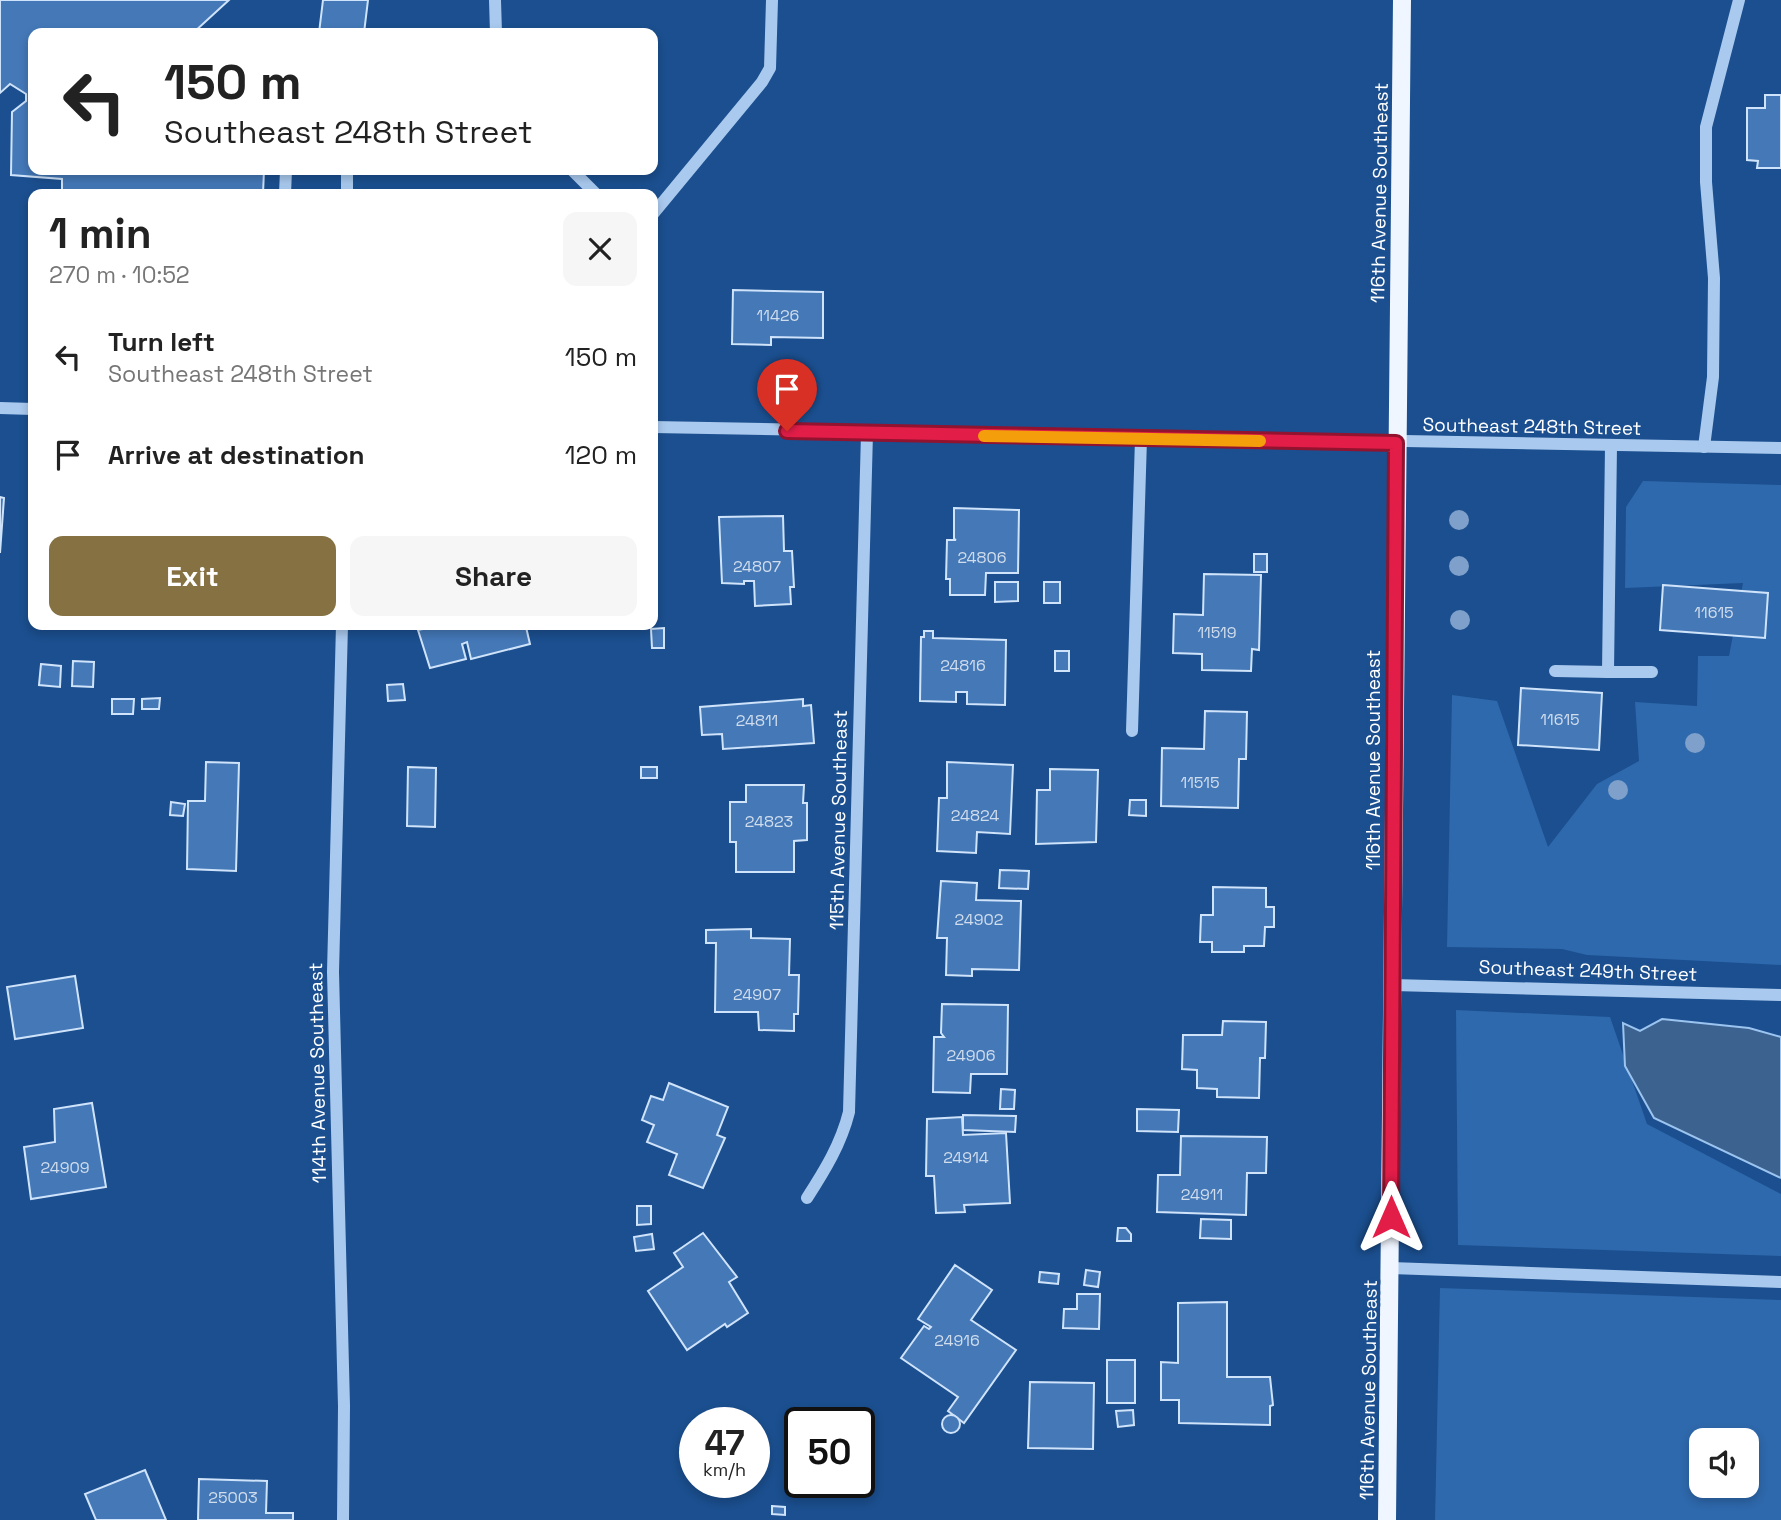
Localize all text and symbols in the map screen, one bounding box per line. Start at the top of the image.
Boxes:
text: 150 m [164,51,302,113]
icon: left [49,56,140,147]
street label: 116th Avenue Southeast [1365,83,1394,303]
text: Southeast 248th Street [164,112,533,152]
text: 1 min [49,207,152,260]
button: close [563,212,637,286]
text: 270 m · 10:52 [49,260,190,290]
house number: 11426 [757,305,799,326]
text: Turn left [108,325,215,359]
icon: left [49,338,87,376]
text: 150 m [565,340,637,374]
text: Southeast 248th Street [108,359,373,389]
pin [757,359,817,431]
icon: arrive [768,370,806,408]
street label: Southeast 248th Street [1422,412,1642,441]
icon: arrive [49,436,87,474]
text: Arrive at destination [108,438,365,472]
text: 120 m [565,438,637,472]
button: Exit [49,536,336,616]
button: Share [350,536,637,616]
house number: 24806 [957,547,1007,568]
house number: 24807 [733,556,781,577]
house number: 11615 [1694,602,1734,623]
house number: 11519 [1197,622,1237,643]
street label: 116th Avenue Southeast [1361,650,1386,870]
house number: 24816 [940,655,986,676]
house number: 11615 [1540,709,1580,730]
house number: 24811 [736,710,778,731]
street label: 115th Avenue Southeast [824,710,853,930]
house number: 11515 [1180,772,1220,793]
house number: 24824 [951,805,999,826]
house number: 24823 [745,811,793,832]
house number: 24902 [955,909,1003,930]
street label: Southeast 249th Street [1478,954,1698,987]
street label: 114th Avenue Southeast [303,962,332,1184]
house number: 24907 [733,984,781,1005]
house number: 24906 [946,1045,996,1066]
house number: 24914 [943,1147,989,1168]
house number: 24909 [40,1157,90,1178]
position arrow [1354,1180,1428,1254]
house number: 24911 [1181,1184,1223,1205]
street label: 116th Avenue Southeast [1354,1280,1383,1500]
house number: 24916 [934,1330,980,1351]
speed limit sign: 50 [784,1407,875,1498]
text: 47 [704,1421,745,1465]
map controls [1689,1428,1759,1498]
button: sound [1689,1428,1759,1498]
text: km/h [703,1458,746,1481]
house number: 25003 [208,1487,258,1508]

